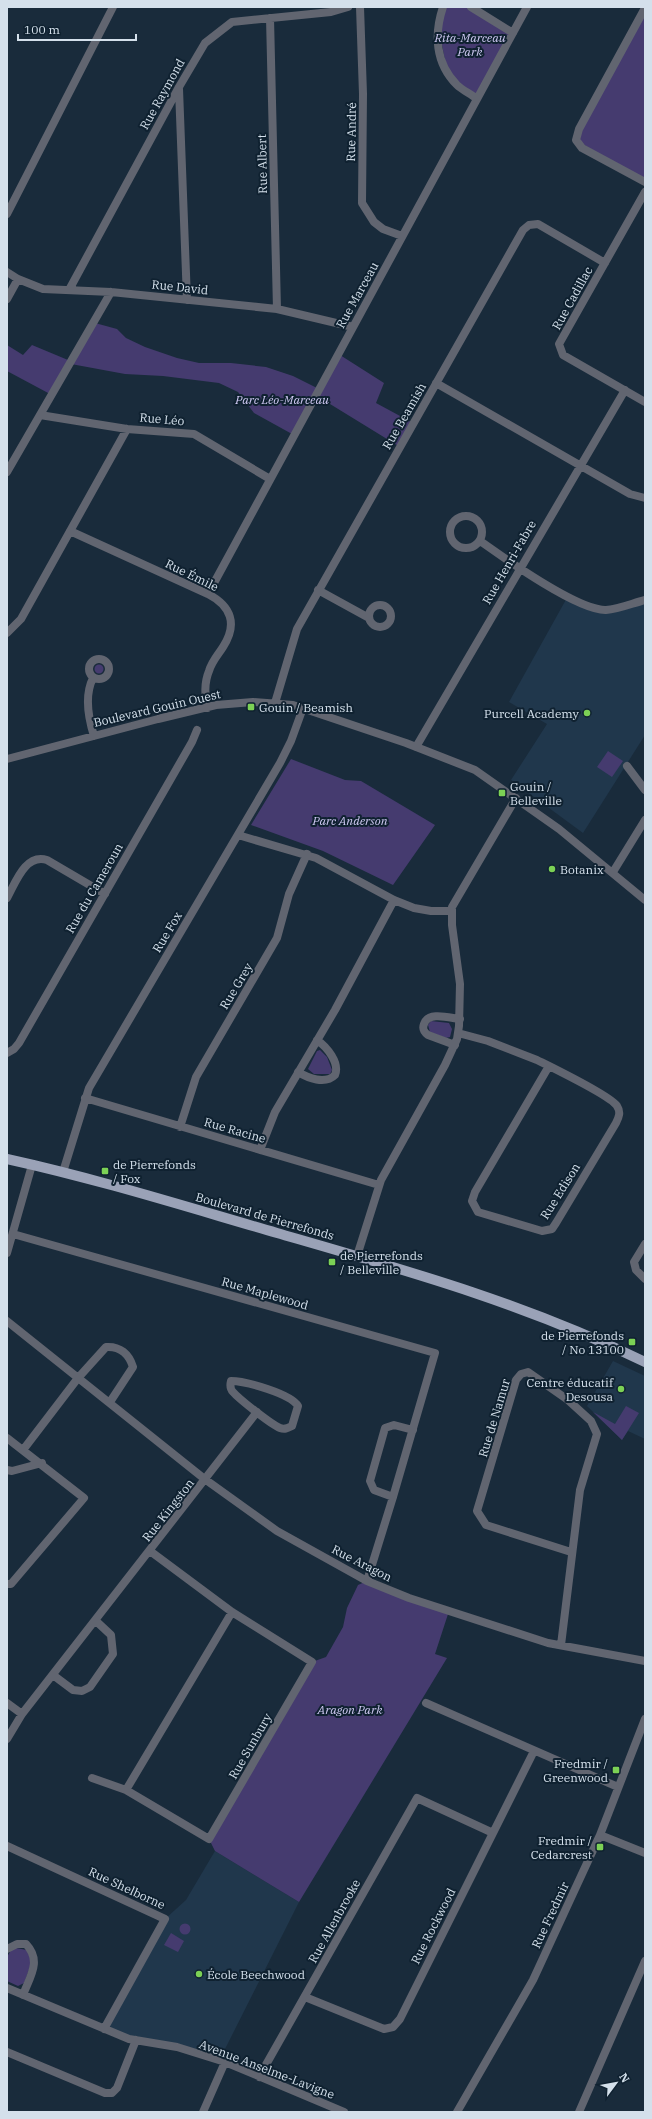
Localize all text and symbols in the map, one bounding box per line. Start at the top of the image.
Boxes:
scale bar [18,16,136,42]
text: 100 m [24,22,60,37]
park label: Rita-Marceau Park [434,30,506,59]
street label: Rue Raymond [136,56,188,132]
street label: Rue André [343,102,359,162]
street label: Rue Albert [254,134,270,194]
street label: Rue Marceau [333,259,382,331]
street label: Rue Cadillac [548,264,596,332]
street label: Rue David [151,277,209,297]
street label: Rue Beamish [379,380,429,452]
park label: Parc Léo-Marceau [234,392,329,407]
street label: Rue Léo [139,410,185,428]
street label: Rue Henri-Fabre [479,517,539,607]
street label: Rue Émile [163,556,221,594]
street label: Boulevard Gouin Ouest [92,686,222,730]
place label: Gouin / Beamish [259,700,353,715]
marker: Gouin / Beamish [246,702,256,712]
place label: Purcell Academy [484,706,580,721]
marker: Purcell Academy [582,708,592,718]
place label: Gouin / Belleville [510,779,562,808]
marker: Gouin / Belleville [497,788,507,798]
park label: Parc Anderson [312,813,388,828]
street label: Rue du Cameroun [62,840,126,936]
place label: Botanix [560,862,604,877]
marker: Botanix [547,864,557,874]
street label: Rue Fox [149,909,185,955]
street label: Rue Grey [216,960,256,1012]
street label: Rue Racine [202,1114,268,1146]
place label: de Pierrefonds / Fox [113,1157,196,1186]
street label: Rue Edison [537,1160,583,1222]
marker: de Pierrefonds / Fox [100,1166,110,1176]
street label: Boulevard de Pierrefonds [194,1189,336,1243]
place label: de Pierrefonds / Belleville [340,1248,423,1277]
marker: de Pierrefonds / Belleville [327,1257,337,1267]
street label: Rue Maplewood [220,1273,310,1313]
place label: de Pierrefonds / No 13100 [541,1328,624,1357]
marker: de Pierrefonds / No 13100 [627,1337,637,1347]
place label: Centre éducatif Desousa [526,1375,614,1404]
street label: Rue de Namur [475,1376,513,1459]
marker: Centre éducatif Desousa [616,1384,626,1394]
street label: Rue Kingston [139,1475,197,1544]
street label: Rue Aragon [329,1541,395,1585]
park label: Aragon Park [317,1702,383,1717]
street label: Rue Sunbury [225,1710,275,1782]
place label: Fredmir / Greenwood [543,1756,608,1785]
marker: Fredmir / Greenwood [611,1765,621,1775]
place label: Fredmir / Cedarcrest [531,1833,592,1862]
marker: Fredmir / Cedarcrest [595,1842,605,1852]
street label: Rue Shelborne [86,1864,168,1912]
street label: Rue Allenbrooke [305,1876,363,1966]
street label: Rue Fredmir [528,1879,572,1951]
street label: Rue Rockwood [407,1886,459,1966]
place label: École Beechwood [207,1967,305,1982]
marker: École Beechwood [194,1969,204,1979]
street label: Avenue Anselme-Lavigne [197,2036,337,2102]
north arrow [596,2063,636,2103]
text: N [616,2070,633,2085]

